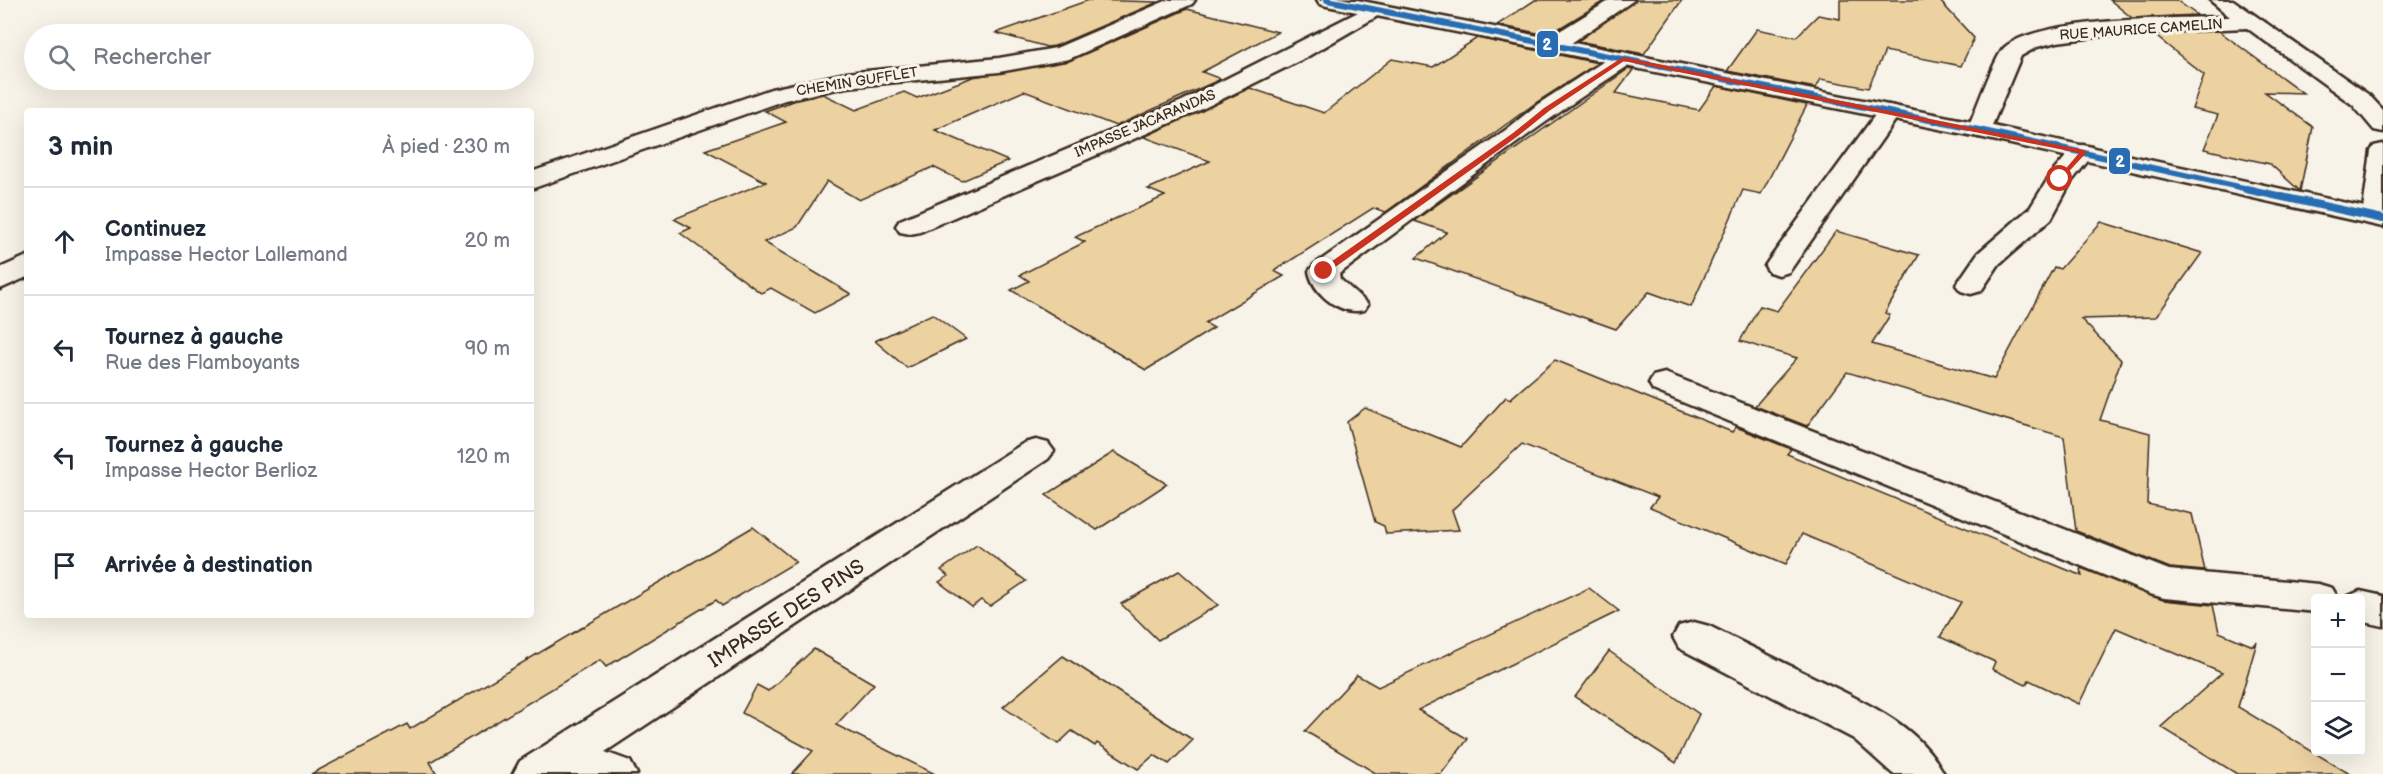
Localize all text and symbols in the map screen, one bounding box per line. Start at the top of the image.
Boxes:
street label: RUE MAURICE CAMELIN [2059,15,2223,44]
search box [24,24,534,90]
line badge: 2 [1536,30,1559,58]
text: 2 [1542,36,1552,55]
icon: search [45,41,78,74]
text: Rechercher [93,44,211,71]
street label: CHEMIN GUFFLET [795,63,920,100]
street label: IMPASSE JACARANDAS [1072,86,1218,161]
text: 3 min [48,132,113,163]
text: À pied · 230 m [382,135,510,159]
line badge: 2 [2108,147,2131,175]
text: 2 [2115,153,2125,172]
route start [2046,165,2072,191]
text: Continuez [105,216,206,243]
icon: ahead [48,225,81,258]
text: 20 m [465,229,510,253]
text: Impasse Hector Lallemand [105,243,348,267]
route end [1310,257,1336,283]
text: Tournez à gauche [105,324,283,351]
icon: left [48,333,81,366]
text: 90 m [465,337,510,361]
text: Rue des Flamboyants [105,351,300,375]
text: Tournez à gauche [105,432,283,459]
icon: left [48,441,81,474]
text: 120 m [457,445,510,469]
text: Impasse Hector Berlioz [105,459,317,483]
icon: arrive [48,549,81,582]
text: Arrivée à destination [105,552,313,579]
street label: IMPASSE DES PINS [704,555,869,673]
map controls [2311,594,2365,756]
button: + [2311,594,2365,648]
button: − [2311,648,2365,702]
button: layers [2311,702,2365,756]

